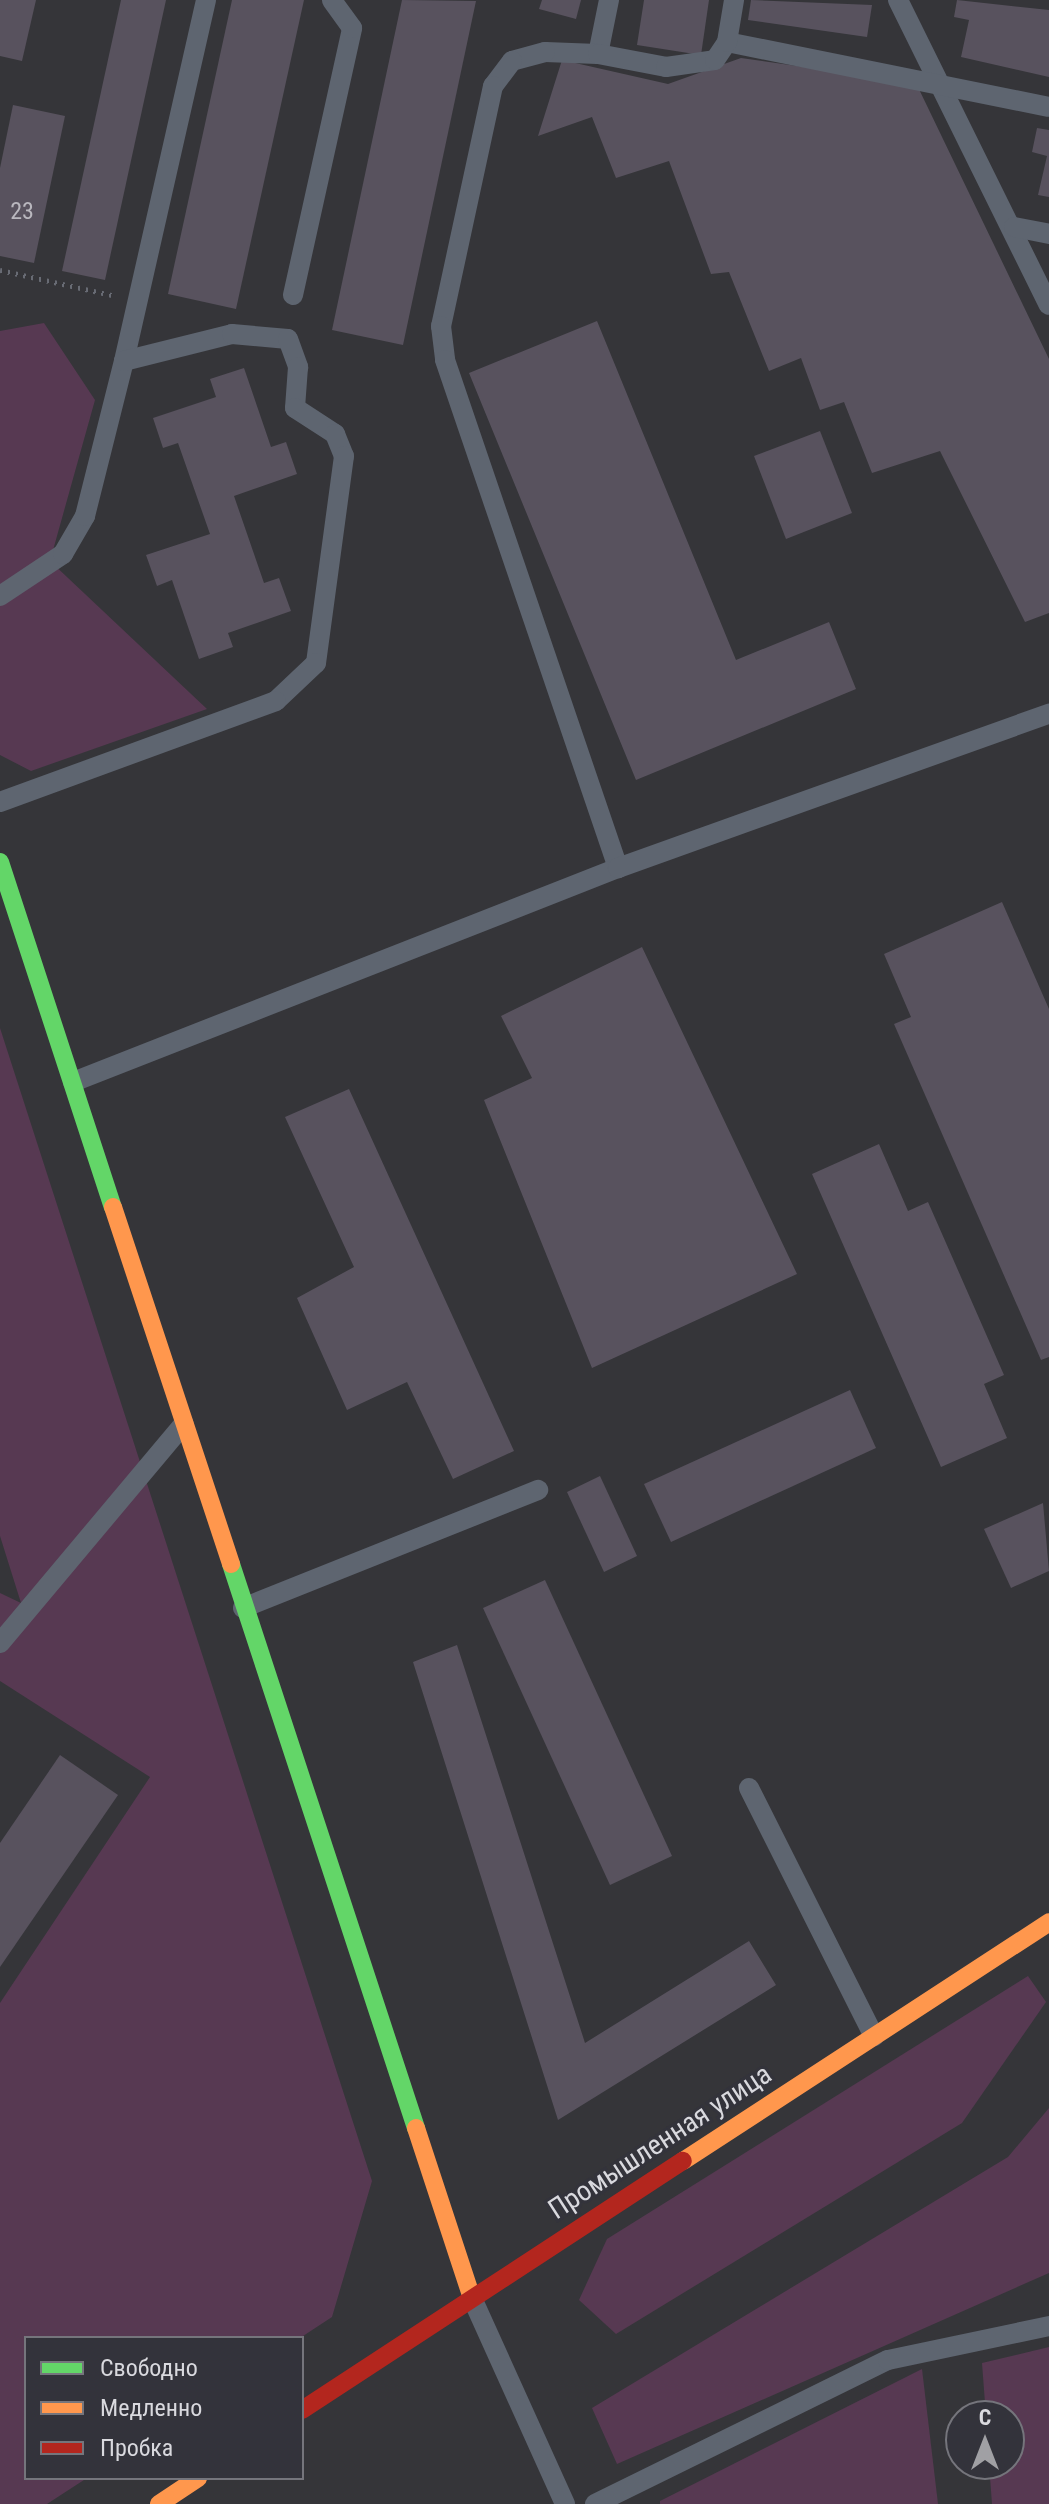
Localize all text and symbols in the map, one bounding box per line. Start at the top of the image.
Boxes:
house number: 23 [10,198,34,226]
street label: Промышленная улица [542,2057,778,2227]
legend [24,2336,304,2480]
text: Свободно [100,2354,198,2382]
text: Медленно [100,2394,202,2422]
north arrow [945,2400,1025,2480]
text: С [979,2405,991,2430]
text: Пробка [100,2434,173,2462]

